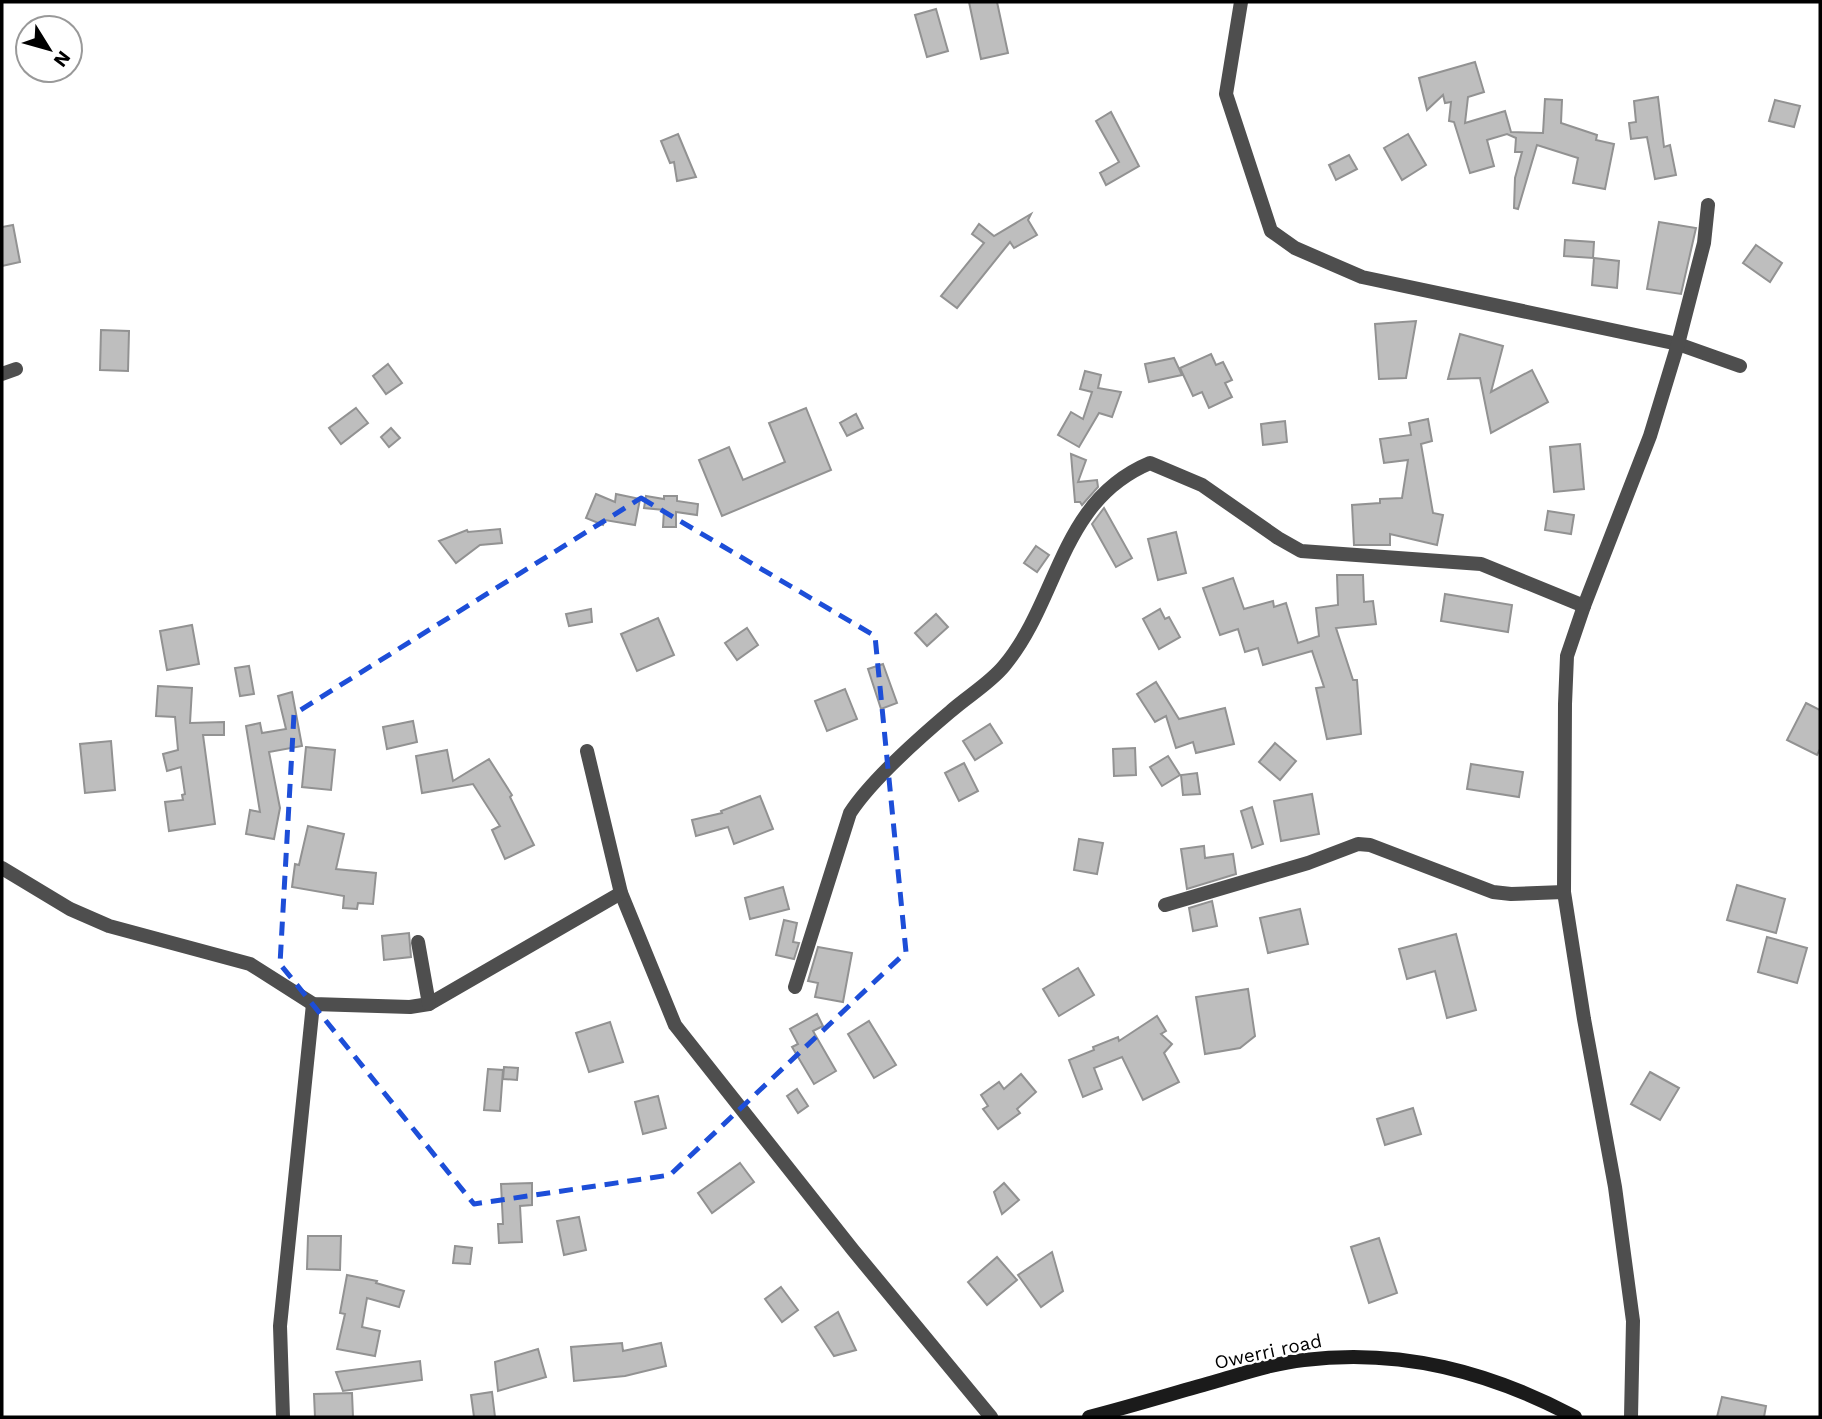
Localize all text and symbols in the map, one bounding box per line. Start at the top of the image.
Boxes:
north arrow [14,14,84,84]
text: N [49,46,76,71]
street label: Owerri road [1212,1329,1324,1374]

